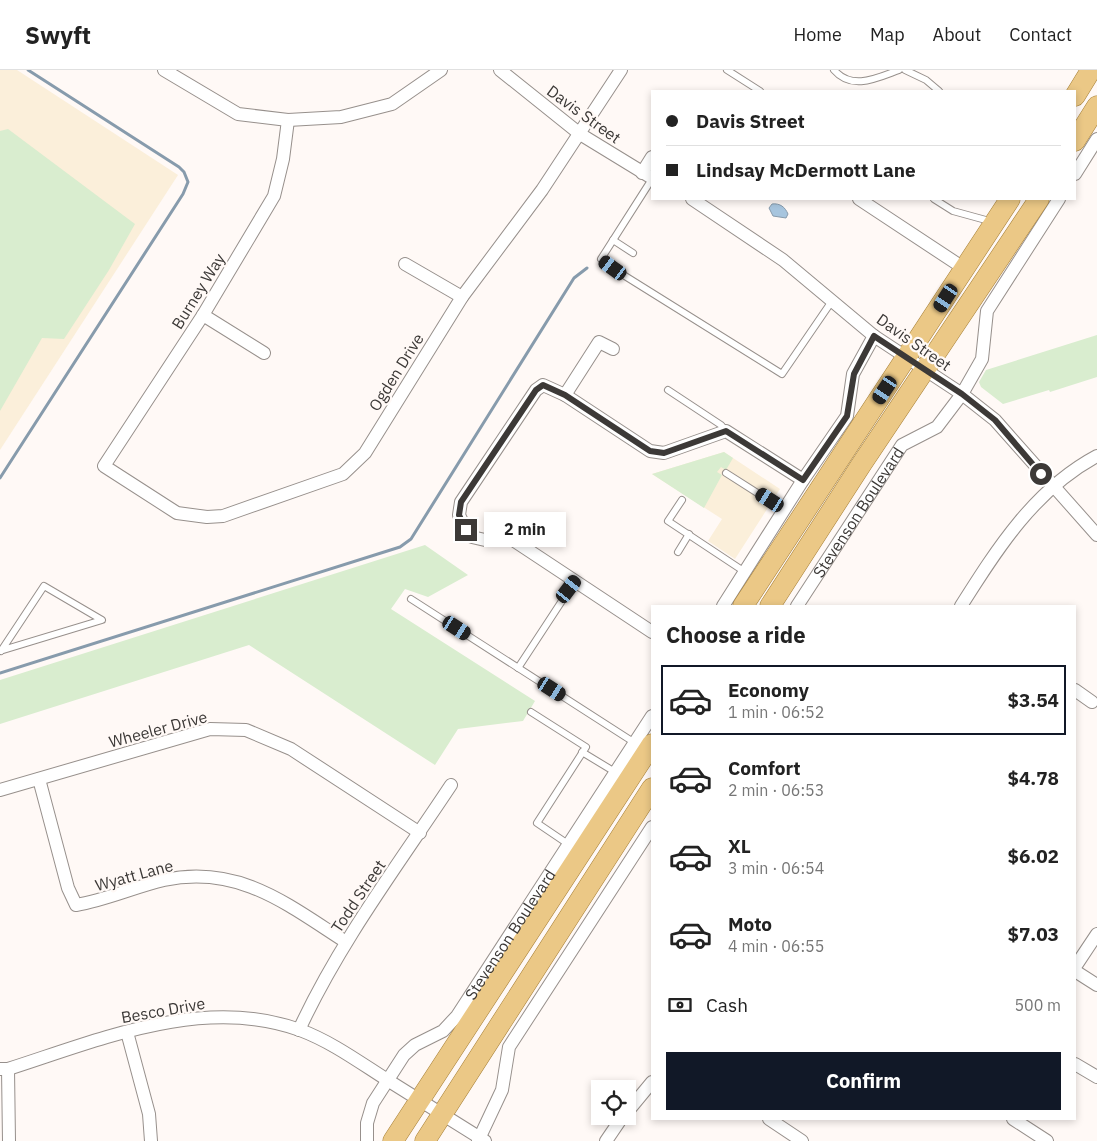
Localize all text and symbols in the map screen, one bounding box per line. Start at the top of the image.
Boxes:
text: Swyft [25,19,91,51]
text: Home [794,23,842,46]
text: Map [870,23,905,46]
text: About [933,23,981,46]
text: Contact [1009,23,1072,46]
street label: Davis Street [543,80,625,148]
text: Davis Street [696,109,805,133]
text: Lindsay McDermott Lane [696,158,916,182]
street label: Burney Way [167,249,229,333]
car [596,253,629,283]
car [931,281,960,315]
street label: Davis Street [873,309,955,375]
street label: Ogden Drive [364,329,428,415]
car [870,373,899,407]
street label: Stevenson Boulevard [808,443,908,581]
route start [1030,463,1052,485]
car [753,486,786,514]
callout: 2 min [484,512,566,548]
route end [455,519,477,541]
text: 2 min [504,519,546,539]
car [553,573,584,605]
car [440,614,473,642]
text: Choose a ride [666,620,806,649]
car [535,675,568,703]
icon: car [668,678,713,723]
text: Economy [728,678,809,702]
text: $3.54 [1007,688,1059,712]
text: 1 min · 06:52 [728,702,824,722]
street label: Wheeler Drive [107,706,209,752]
icon: car [668,756,713,801]
text: Comfort [728,756,801,780]
text: $4.78 [1007,766,1059,790]
text: 2 min · 06:53 [728,780,824,800]
icon: car [668,834,713,879]
text: XL [728,834,751,858]
text: $6.02 [1007,844,1059,868]
street label: Wyatt Lane [93,855,175,895]
street label: Todd Street [326,856,390,936]
text: 3 min · 06:54 [728,858,824,878]
street label: Stevenson Boulevard [460,865,560,1003]
icon: car [668,912,713,957]
text: Moto [728,912,772,936]
text: $7.03 [1007,922,1059,946]
text: 4 min · 06:55 [728,936,824,956]
icon: cash [666,991,694,1019]
street label: Besco Drive [119,993,207,1027]
text: Cash [706,993,748,1017]
text: 500 m [1014,995,1061,1015]
button: Confirm [666,1052,1061,1110]
map controls [591,1080,636,1125]
button: locate [591,1080,636,1125]

